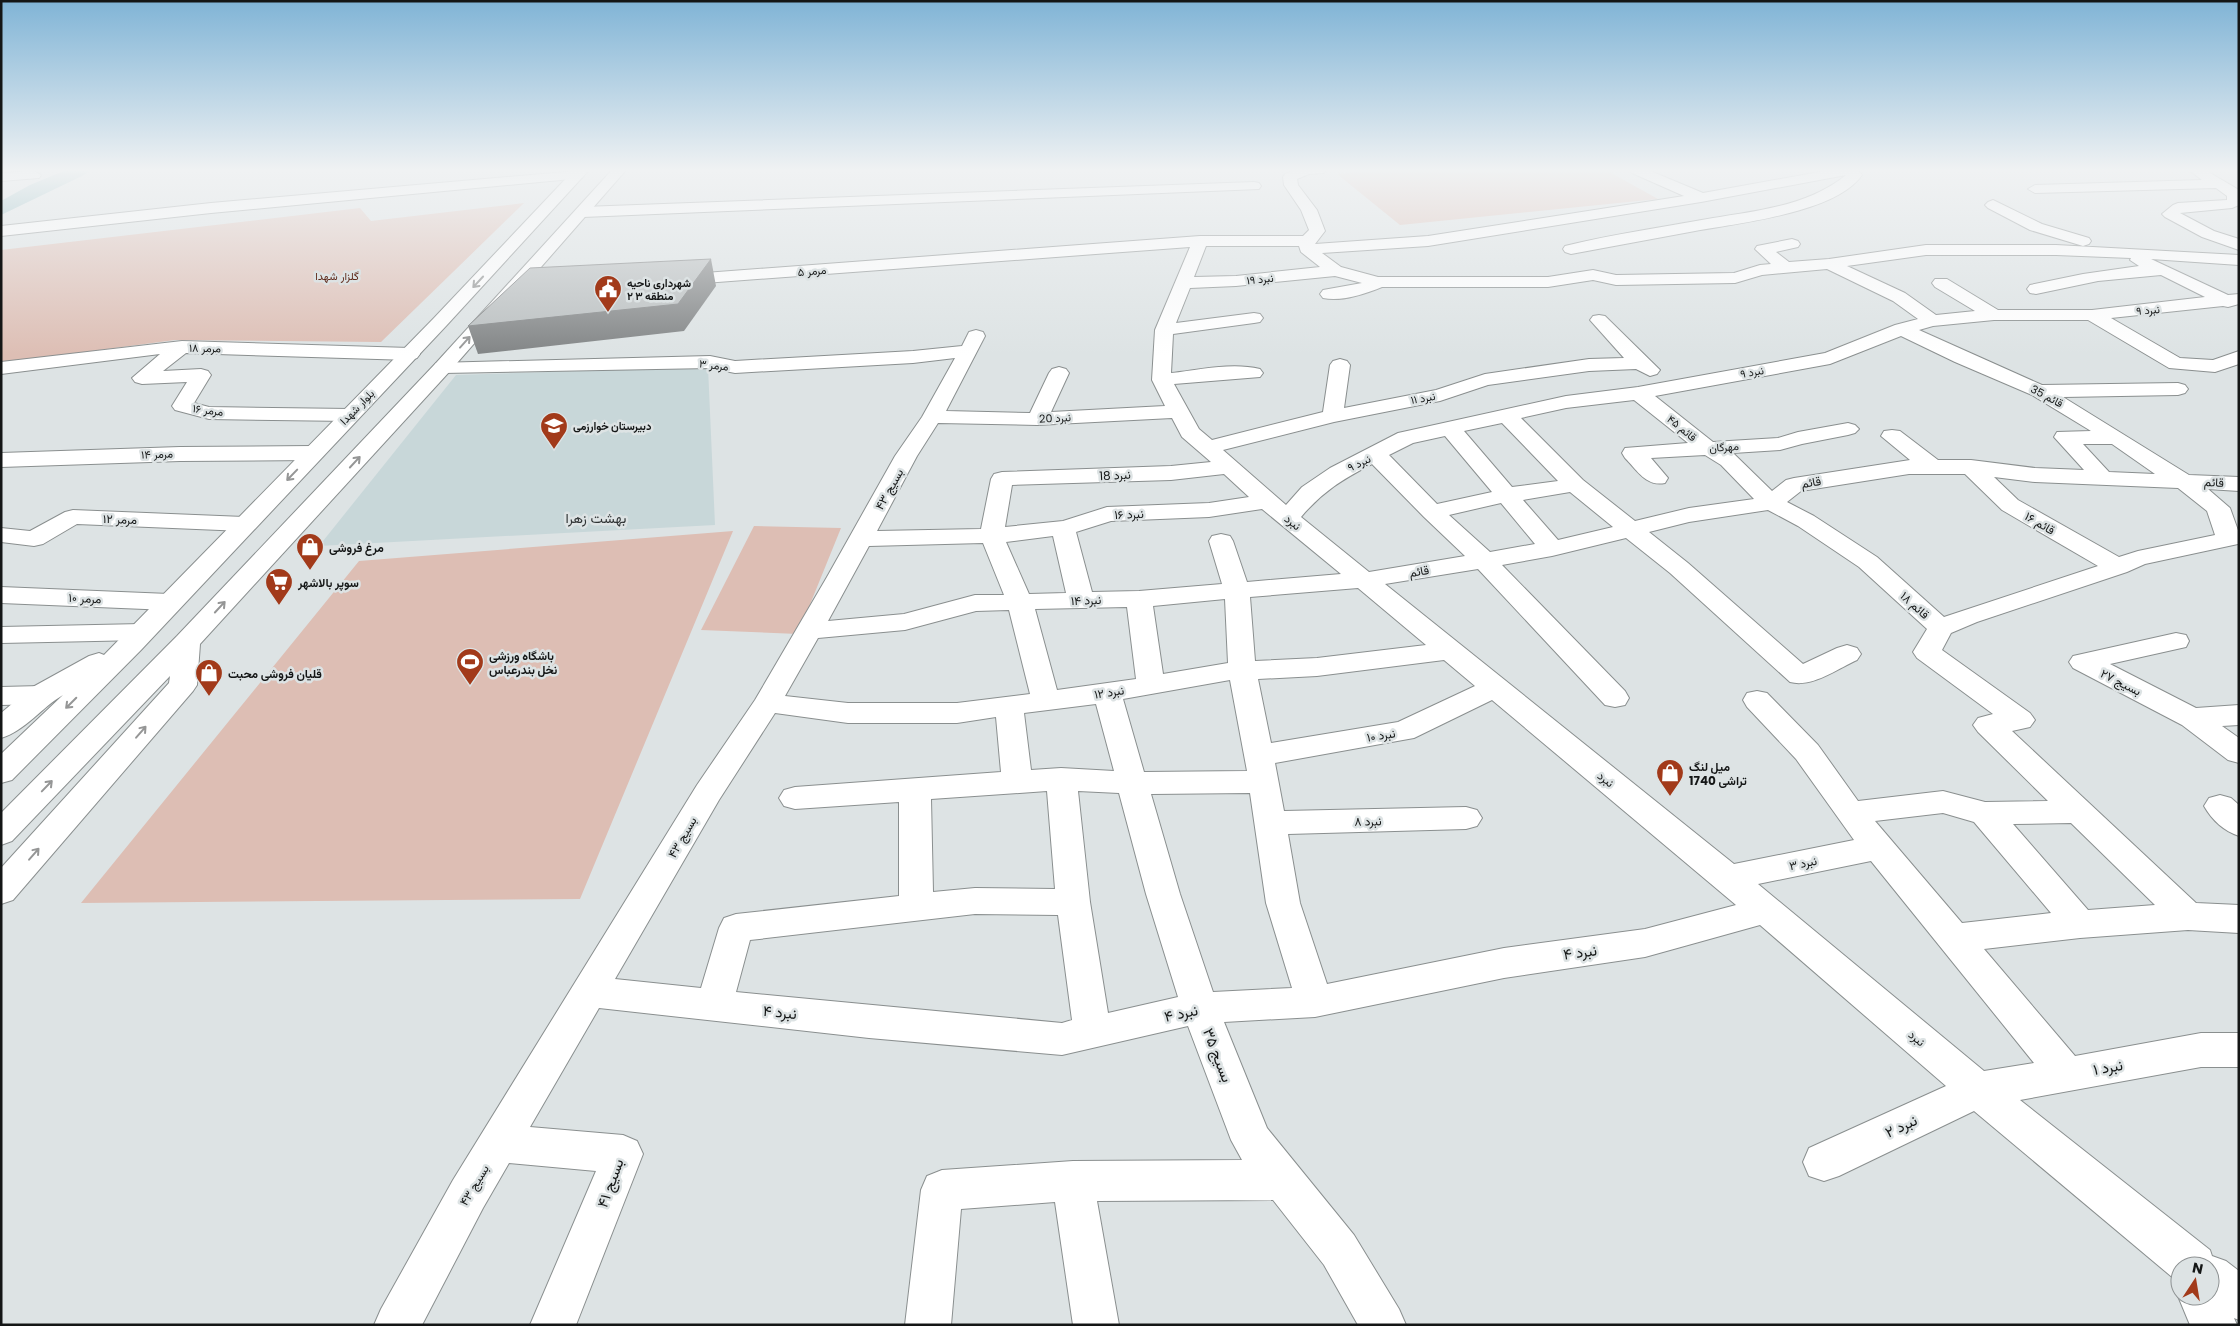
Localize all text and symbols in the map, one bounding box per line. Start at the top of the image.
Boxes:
street label: مرمر ۵ [797,262,827,280]
park label: گلزار شهدا [315,268,359,284]
street label: نبرد ۱۹ [1246,270,1274,288]
public building icon: شهرداری ناحیه ۲ منطقه ۳ [593,274,623,313]
place label: شهرداری ناحیه ۲ منطقه ۳ [627,275,691,304]
one-way arrow [472,276,483,289]
street label: نبرد ۹ [2135,301,2161,319]
one-way arrow [459,336,470,349]
street label: مرمر ۱۸ [189,340,221,356]
street label: مرمر ۳ [698,355,730,375]
street label: نبرد ۹ [1739,362,1765,382]
street label: قائم 35 [2028,381,2066,411]
street label: بلوار شهدا [336,386,378,428]
street label: نبرد ۱۱ [1409,388,1437,408]
street label: مرمر ۱۶ [192,400,224,420]
street label: نبرد 20 [1039,409,1071,427]
school or university icon: دبیرستان خوارزمی [539,411,569,450]
street label: قائم ۴۵ [1664,411,1700,445]
place label: دبیرستان خوارزمی [573,418,652,434]
street label: مهرگان [1709,438,1740,456]
street label: مرمر ۱۴ [141,445,173,463]
street label: نبرد ۹ [1345,451,1373,475]
one-way arrow [349,456,361,468]
street label: بسیج ۴۳ [871,465,908,513]
street label: نبرد 18 [1099,466,1131,484]
one-way arrow [286,468,298,481]
street label: قائم [1800,472,1822,492]
street label: قائم [2204,473,2224,491]
street label: نبرد ۱۶ [1114,505,1144,523]
district label: بهشت زهرا [566,508,626,528]
street label: قائم ۱۶ [2022,508,2058,538]
street label: مرمر ۱۲ [103,510,137,528]
street label: نبرد [1281,510,1305,534]
shop icon: مرغ فروشی [295,532,325,571]
place label: مرغ فروشی [329,539,384,556]
street label: قائم [1408,561,1430,581]
supermarket icon: سوپر بالاشهر [264,567,294,606]
place label: سوپر بالاشهر [297,574,359,591]
street label: قائم ۱۸ [1897,587,1933,623]
street label: مرمر ۱۰ [68,589,102,607]
street label: نبرد ۱۴ [1070,591,1102,609]
one-way arrow [214,600,226,613]
sports icon: باشگاه ورزشی نخل بندرعباس [455,647,485,686]
place label: باشگاه ورزشی نخل بندرعباس [489,647,558,678]
shop icon: قلیان فروشی محبت [194,658,224,697]
place label: قلیان فروشی محبت [228,665,322,682]
street label: بسیج ۲۷ [2097,665,2144,700]
street label: نبرد ۱۲ [1093,681,1125,703]
one-way arrow [65,697,77,709]
street label: نبرد ۱۰ [1365,724,1397,746]
one-way arrow [135,726,147,739]
shop icon: میل لنگ تراشی 1740 [1655,758,1685,797]
place label: میل لنگ تراشی 1740 [1689,758,1747,789]
street label: نبرد [1594,767,1618,791]
one-way arrow [41,780,53,792]
street label: نبرد ۸ [1354,812,1382,830]
street label: بسیج ۴۳ [663,813,701,861]
one-way arrow [28,848,39,861]
street label: نبرد ۳ [1787,852,1819,874]
street label: نبرد ۴ [1562,939,1598,965]
street label: نبرد ۴ [1162,999,1200,1027]
street label: نبرد ۴ [762,1000,798,1024]
street label: بسیج ۳۵ [1197,1025,1238,1085]
street label: نبرد [1905,1026,1929,1050]
street label: نبرد ۱ [2092,1054,2124,1080]
street label: نبرد ۲ [1882,1109,1920,1143]
street label: بسیج ۴۱ [591,1156,629,1211]
street label: بسیج ۴۳ [455,1161,494,1209]
north arrow [2170,1256,2220,1306]
text: N [2190,1257,2205,1279]

